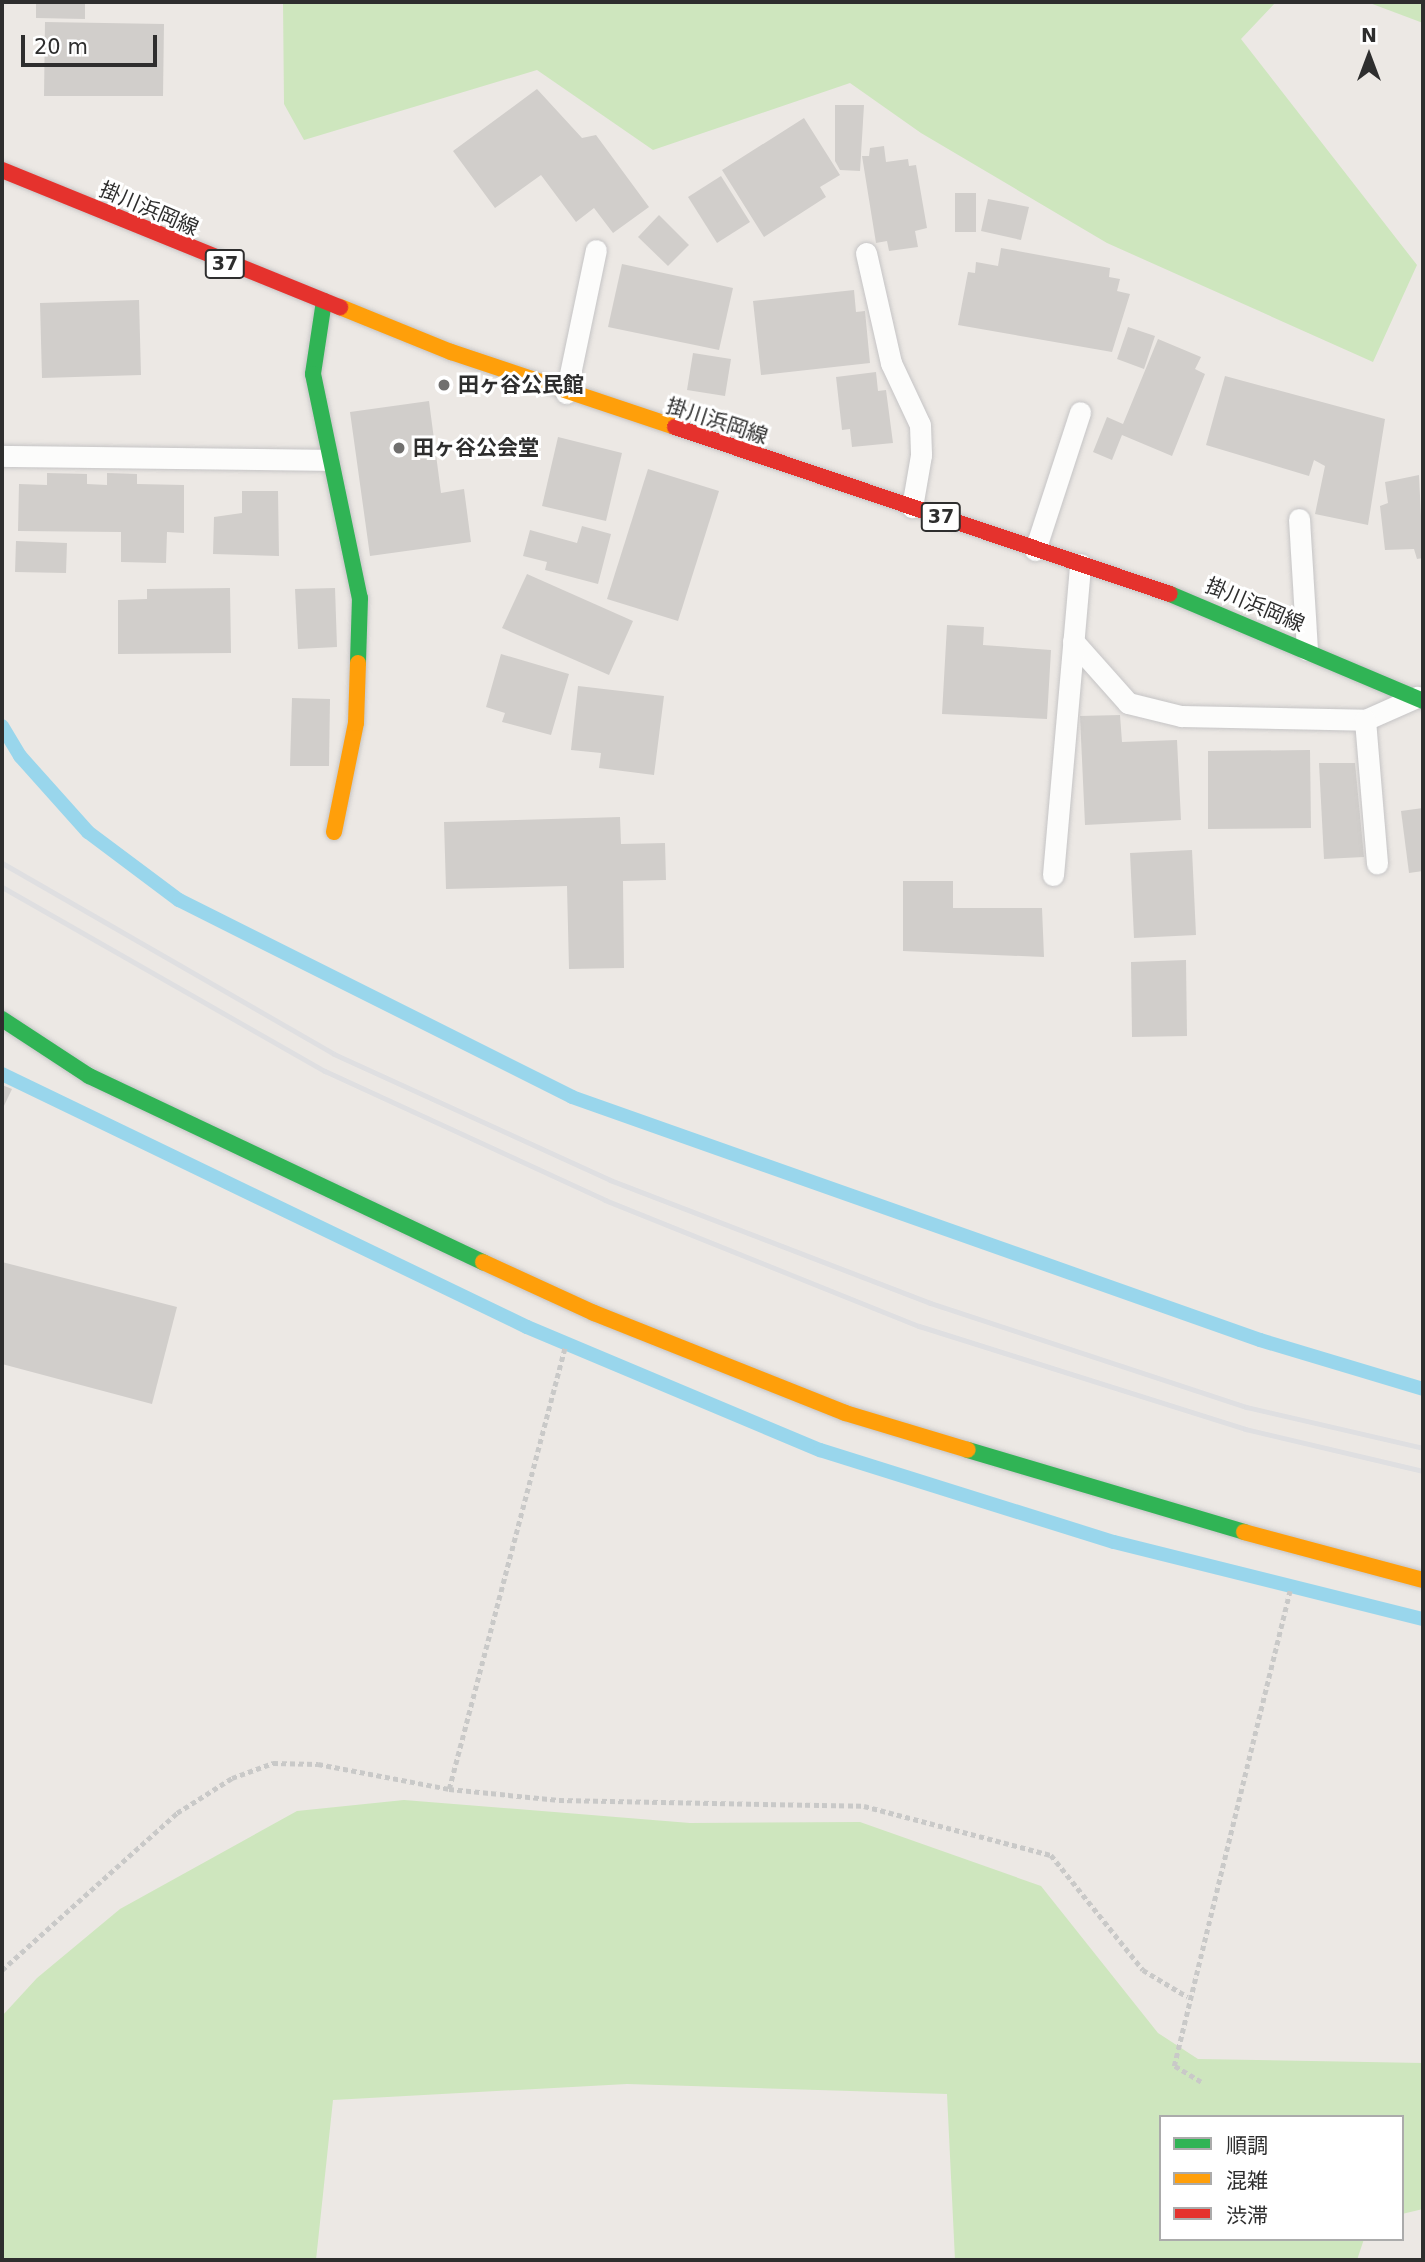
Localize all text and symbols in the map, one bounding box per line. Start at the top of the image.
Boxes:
scale bar [24,21,161,65]
north arrow [1334,21,1404,91]
text: N [1361,24,1377,46]
text: 20 m [34,35,88,59]
street label: 掛川浜岡線 [96,177,202,241]
road number: 37 [204,248,246,280]
place label: 田ヶ谷公民館 [458,372,584,398]
marker: 田ヶ谷公民館 [436,377,452,393]
street label: 掛川浜岡線 [663,393,771,449]
place label: 田ヶ谷公会堂 [413,435,539,461]
marker: 田ヶ谷公会堂 [391,440,407,456]
road number: 37 [920,502,962,532]
street label: 掛川浜岡線 [1202,573,1308,637]
legend [1159,2115,1404,2241]
text: 順調 [1226,2134,1268,2158]
text: 混雑 [1226,2169,1268,2193]
text: 渋滞 [1226,2204,1268,2228]

